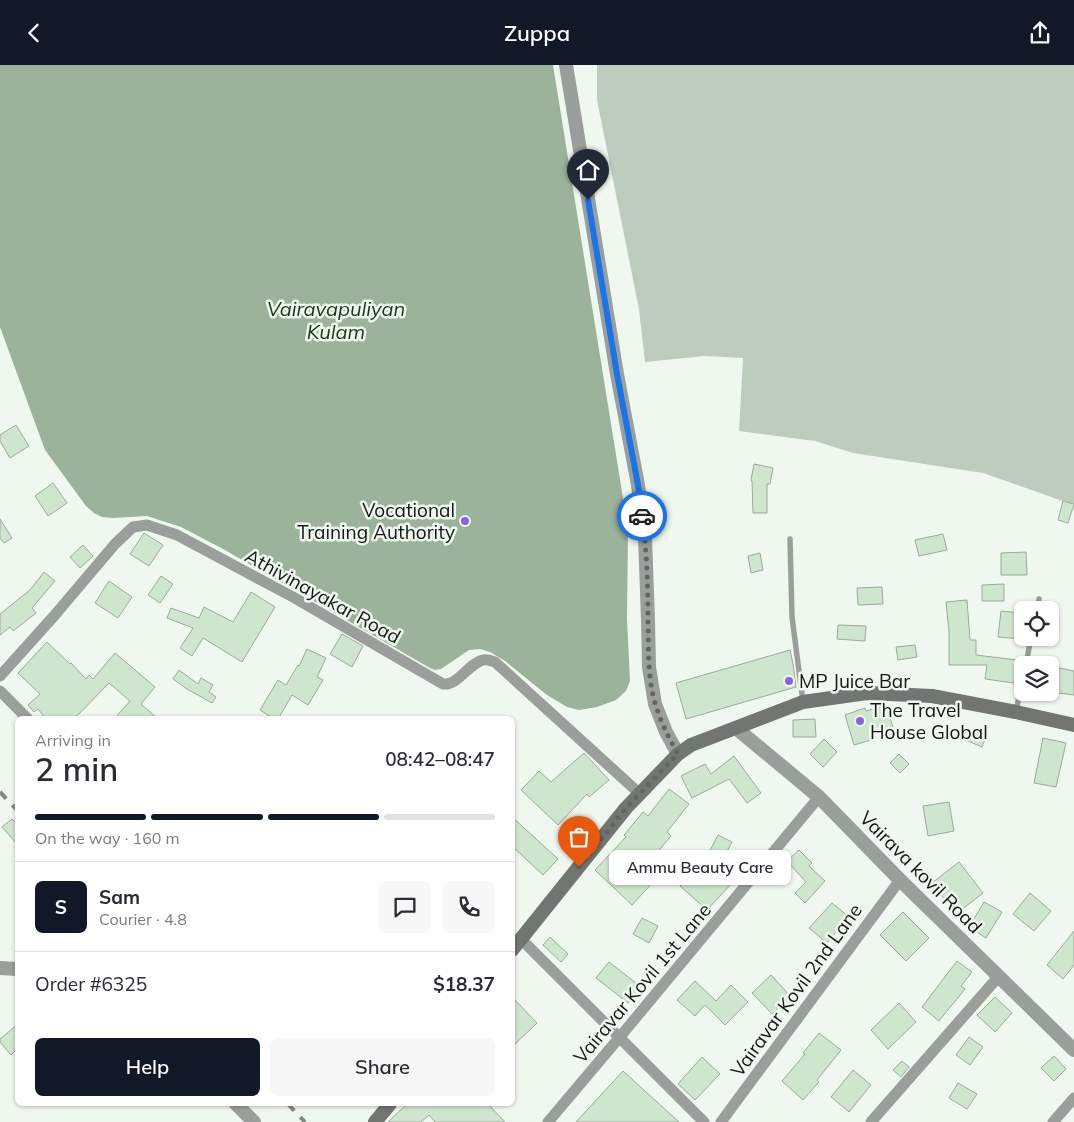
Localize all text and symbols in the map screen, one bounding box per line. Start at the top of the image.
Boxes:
icon: back [20,19,48,47]
text: Zuppa [504,19,570,47]
icon: share [1026,19,1054,47]
pin [567,149,609,200]
icon: home [574,156,602,184]
water label: Vairavapuliyan Kulam [267,296,405,344]
courier [617,491,667,541]
place label: Vocational Training Authority [297,498,455,544]
icon: car [628,502,656,530]
marker: Vocational Training Authority [459,515,471,527]
street label: Athivinayakar Road [241,543,405,649]
map controls [1014,601,1059,701]
button: locate [1014,601,1059,646]
button: layers [1014,656,1059,701]
place label: MP Juice Bar [799,669,910,693]
marker: MP Juice Bar [783,675,795,687]
place label: The Travel House Global [870,698,988,744]
marker: The Travel House Global [854,715,866,727]
text: Arriving in [35,730,111,750]
text: 08:42–08:47 [385,747,495,771]
text: 2 min [35,749,118,789]
street label: Vairava kovil Road [855,806,987,938]
pin [558,816,600,867]
icon: bag [565,823,593,851]
text: On the way · 160 m [35,828,180,848]
callout: Ammu Beauty Care [609,849,792,885]
text: Ammu Beauty Care [627,857,773,877]
button: chat [379,881,431,933]
button: phone [443,881,495,933]
text: Sam [99,885,140,909]
text: S [55,895,67,919]
street label: Vairavar Kovil 1st Lane [568,898,716,1068]
street label: Vairavar Kovil 2nd Lane [725,899,867,1081]
text: Courier · 4.8 [99,909,187,929]
text: Order #6325 [35,972,147,996]
text: $18.37 [433,972,495,996]
button: Help [35,1038,260,1096]
button: Share [270,1038,495,1096]

